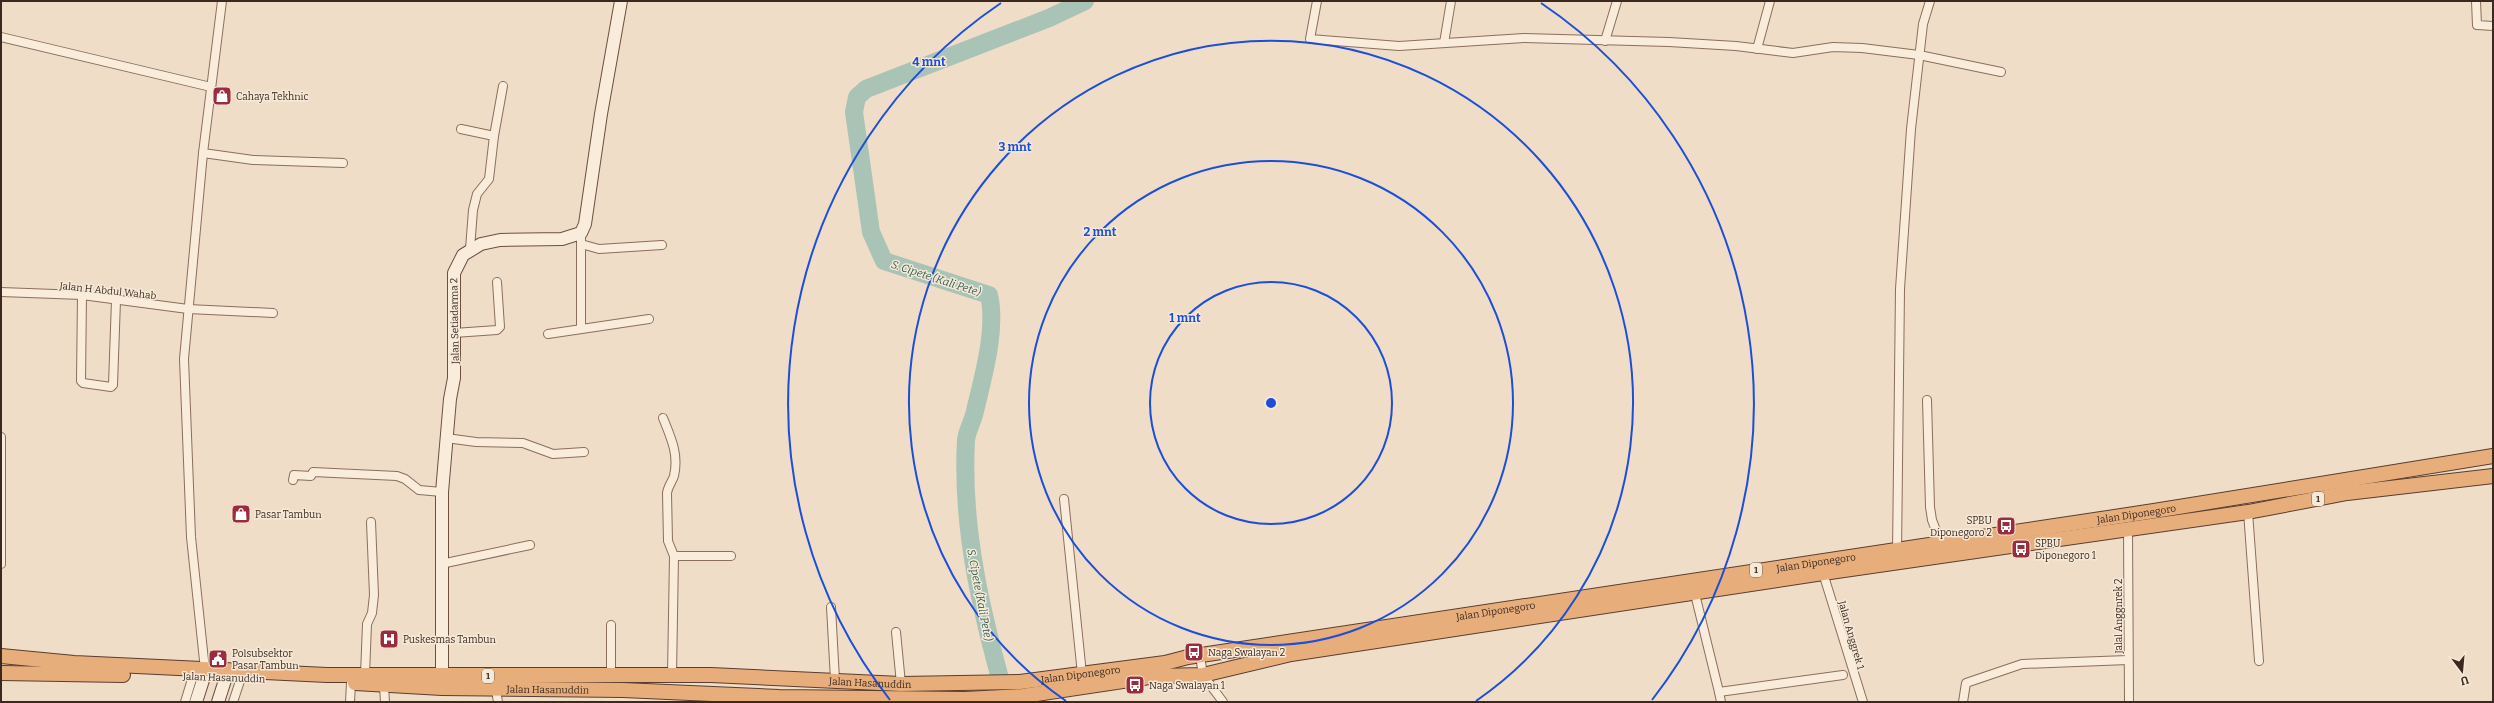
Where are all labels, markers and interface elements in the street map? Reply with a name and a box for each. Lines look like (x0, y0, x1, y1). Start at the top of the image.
text: 4 mnt (912, 55, 946, 69)
shop icon: Cahaya Tekhnic (211, 85, 233, 107)
place label: Cahaya Tekhnic (236, 91, 309, 103)
text: 3 mnt (999, 140, 1032, 154)
text: 2 mnt (1084, 225, 1117, 239)
water label: S. Cipete (Kali Pete) (890, 258, 983, 299)
street label: Jalan Setiadarma 2 (448, 278, 462, 365)
street label: Jalan H Abdul Wahab (58, 280, 157, 302)
text: 1 mnt (1169, 311, 1201, 325)
centre of rings (1264, 396, 1278, 410)
road number: 1 (2312, 492, 2324, 506)
street label: Jalan Diponegoro (2095, 502, 2177, 527)
shop icon: Pasar Tambun (230, 503, 252, 525)
place label: Pasar Tambun (255, 509, 322, 521)
place label: SPBU Diponegoro 2 (1930, 515, 1992, 539)
bus stop icon: SPBU Diponegoro 2 (1995, 515, 2017, 537)
bus stop icon: SPBU Diponegoro 1 (2010, 538, 2032, 560)
place label: SPBU Diponegoro 1 (2035, 538, 2096, 562)
water label: S. Cipete (Kali Pete) (964, 548, 995, 643)
street label: Jalan Diponegoro (1775, 551, 1857, 575)
road number: 1 (1750, 563, 1762, 577)
street label: Jalal Anggnrek 2 (2113, 578, 2125, 655)
street label: Jalan Anggrek 1 (1835, 599, 1867, 671)
street label: Jalan Diponegoro (1454, 600, 1536, 624)
hospital icon: Puskesmas Tambun (378, 628, 400, 650)
place label: Puskesmas Tambun (403, 634, 496, 646)
bus stop icon: Naga Swalayan 2 (1183, 641, 1205, 663)
place label: Naga Swalayan 2 (1208, 647, 1285, 659)
public building icon: Polsubsektor Pasar Tambun (207, 648, 229, 670)
place label: Polsubsektor Pasar Tambun (232, 648, 299, 672)
north arrow (2442, 651, 2482, 691)
street label: Jalan Diponegoro (1039, 664, 1121, 686)
road number: 1 (482, 669, 494, 683)
street label: Jalan Hasanuddin (182, 671, 266, 685)
text: U (2459, 673, 2470, 688)
bus stop icon: Naga Swalayan 1 (1124, 674, 1146, 696)
street label: Jalan Hasanuddin (828, 676, 912, 691)
place label: Naga Swalayan 1 (1149, 680, 1225, 692)
street label: Jalan Hasanuddin (506, 684, 590, 697)

